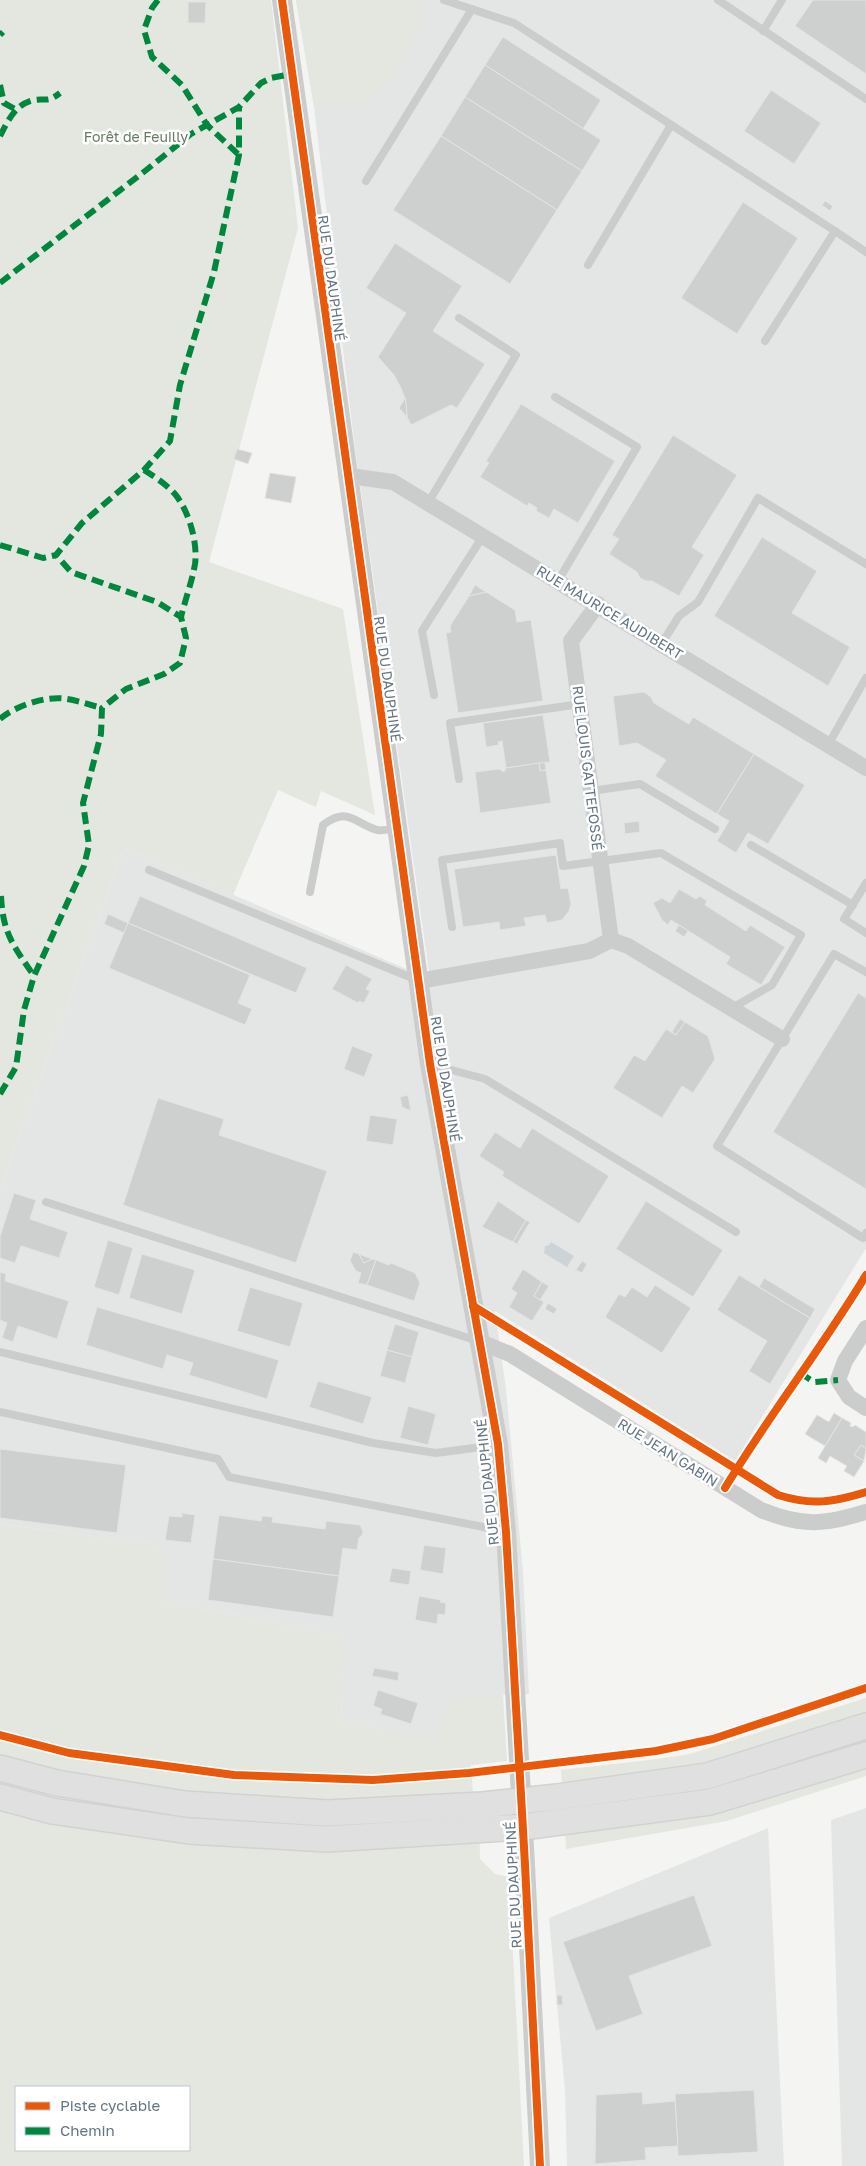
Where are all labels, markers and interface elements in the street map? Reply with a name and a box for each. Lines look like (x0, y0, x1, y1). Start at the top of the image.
park label: Forêt de Feuilly (84, 128, 188, 145)
street label: RUE DU DAUPHINÉ (315, 214, 349, 342)
street label: RUE MAURICE AUDIBERT (534, 562, 687, 663)
street label: RUE DU DAUPHINÉ (371, 615, 405, 743)
street label: RUE LOUIS GATTEFOSSÉ (569, 685, 607, 851)
street label: RUE DU DAUPHINÉ (428, 1015, 464, 1143)
street label: RUE JEAN GABIN (615, 1414, 721, 1490)
street label: RUE DU DAUPHINÉ (472, 1418, 502, 1546)
street label: RUE DU DAUPHINÉ (501, 1821, 525, 1949)
legend (15, 2086, 190, 2151)
text: Piste cyclable (60, 2096, 161, 2114)
text: Chemin (60, 2121, 115, 2139)

